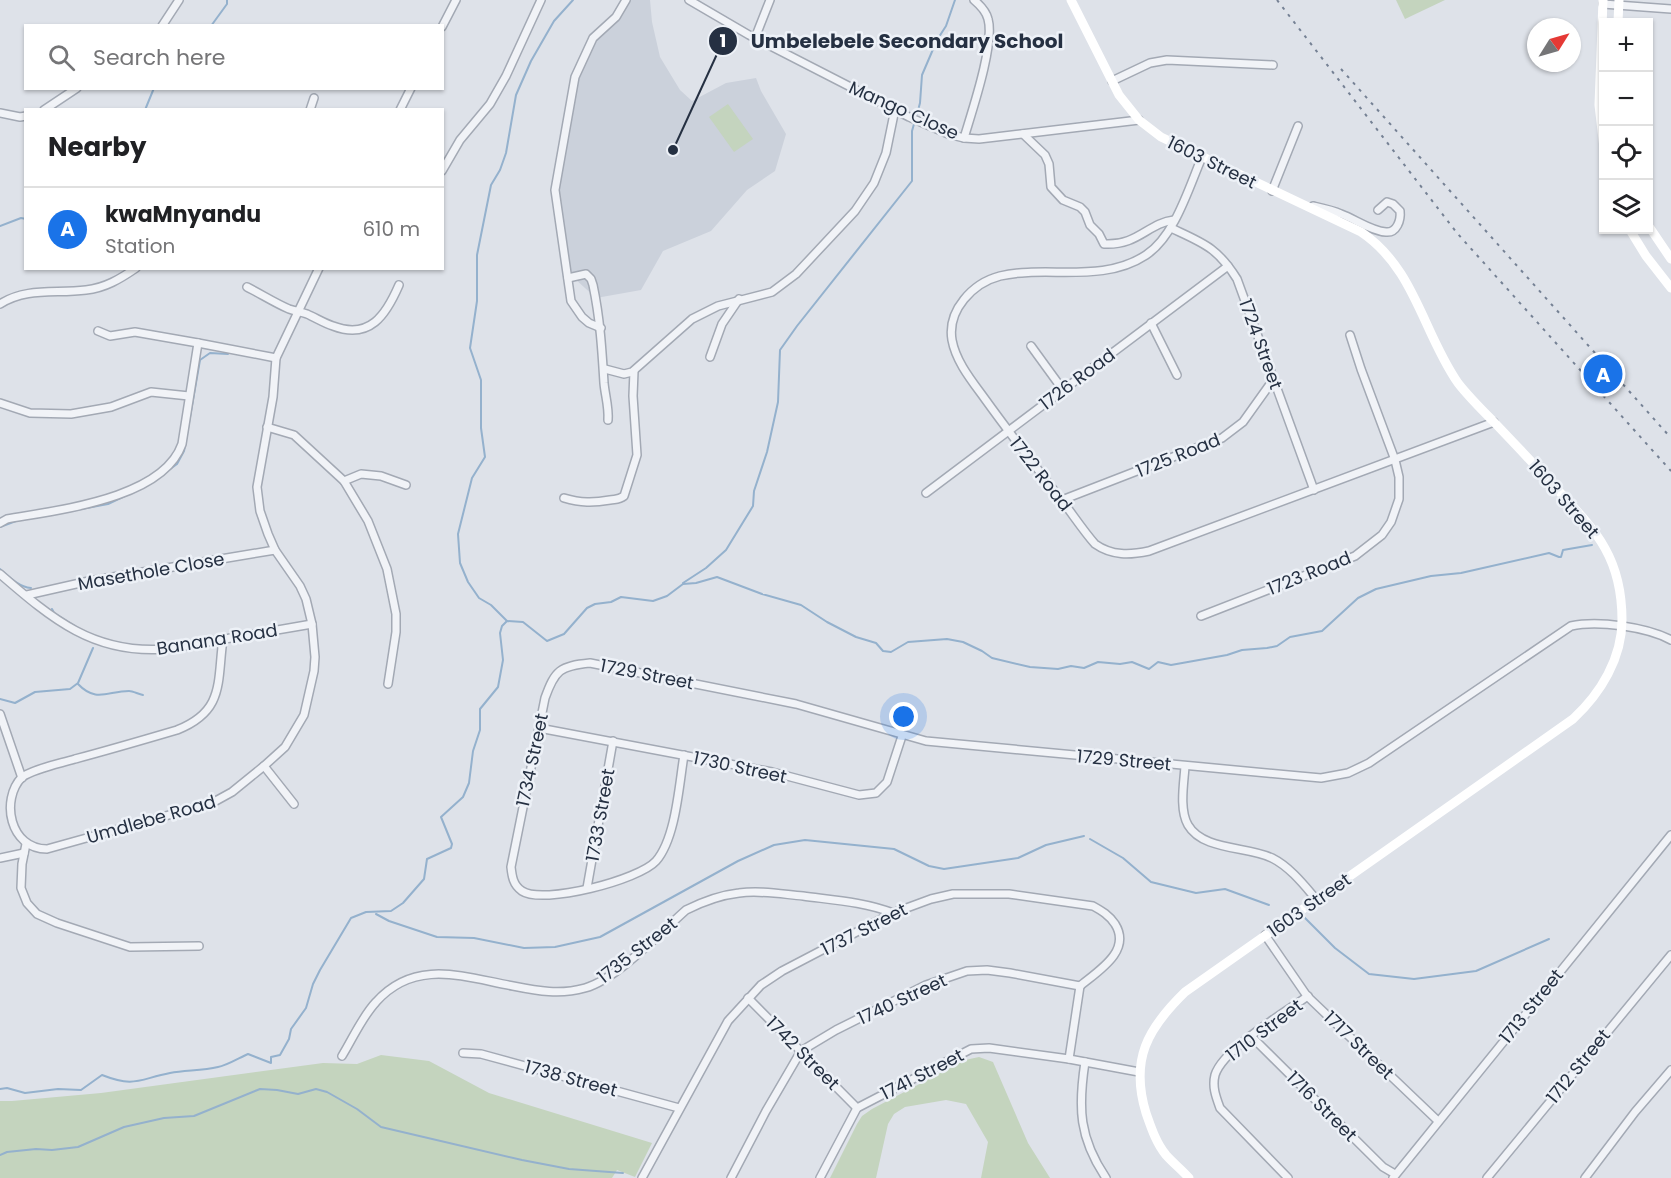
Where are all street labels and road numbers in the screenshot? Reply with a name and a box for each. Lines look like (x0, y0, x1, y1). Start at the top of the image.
street label: Mango Close (845, 75, 963, 145)
street label: 1603 Street (1163, 130, 1261, 194)
street label: 1724 Street (1233, 295, 1289, 393)
street label: 1726 Road (1034, 342, 1120, 416)
street label: 1725 Road (1132, 427, 1224, 483)
street label: 1722 Road (1004, 432, 1078, 516)
street label: 1603 Street (1523, 454, 1605, 544)
street label: 1723 Road (1263, 545, 1355, 601)
street label: Masethole Close (76, 546, 226, 596)
street label: Banana Road (155, 617, 279, 661)
street label: 1729 Street (598, 653, 696, 695)
street label: 1734 Street (510, 711, 554, 809)
street label: 1729 Street (1076, 743, 1172, 777)
street label: 1730 Street (691, 745, 789, 789)
street label: 1733 Street (580, 766, 620, 864)
street label: Umdlebe Road (83, 789, 219, 849)
street label: 1603 Street (1262, 867, 1356, 943)
street label: 1737 Street (817, 897, 911, 961)
street label: 1735 Street (592, 911, 682, 989)
street label: 1713 Street (1493, 963, 1569, 1049)
street label: 1740 Street (853, 967, 951, 1031)
street label: 1710 Street (1220, 993, 1308, 1067)
street label: 1717 Street (1318, 1005, 1400, 1085)
street label: 1742 Street (761, 1011, 845, 1095)
street label: 1712 Street (1540, 1023, 1616, 1109)
street label: 1741 Street (876, 1042, 968, 1106)
street label: 1738 Street (522, 1054, 620, 1102)
street label: 1716 Street (1281, 1065, 1363, 1147)

